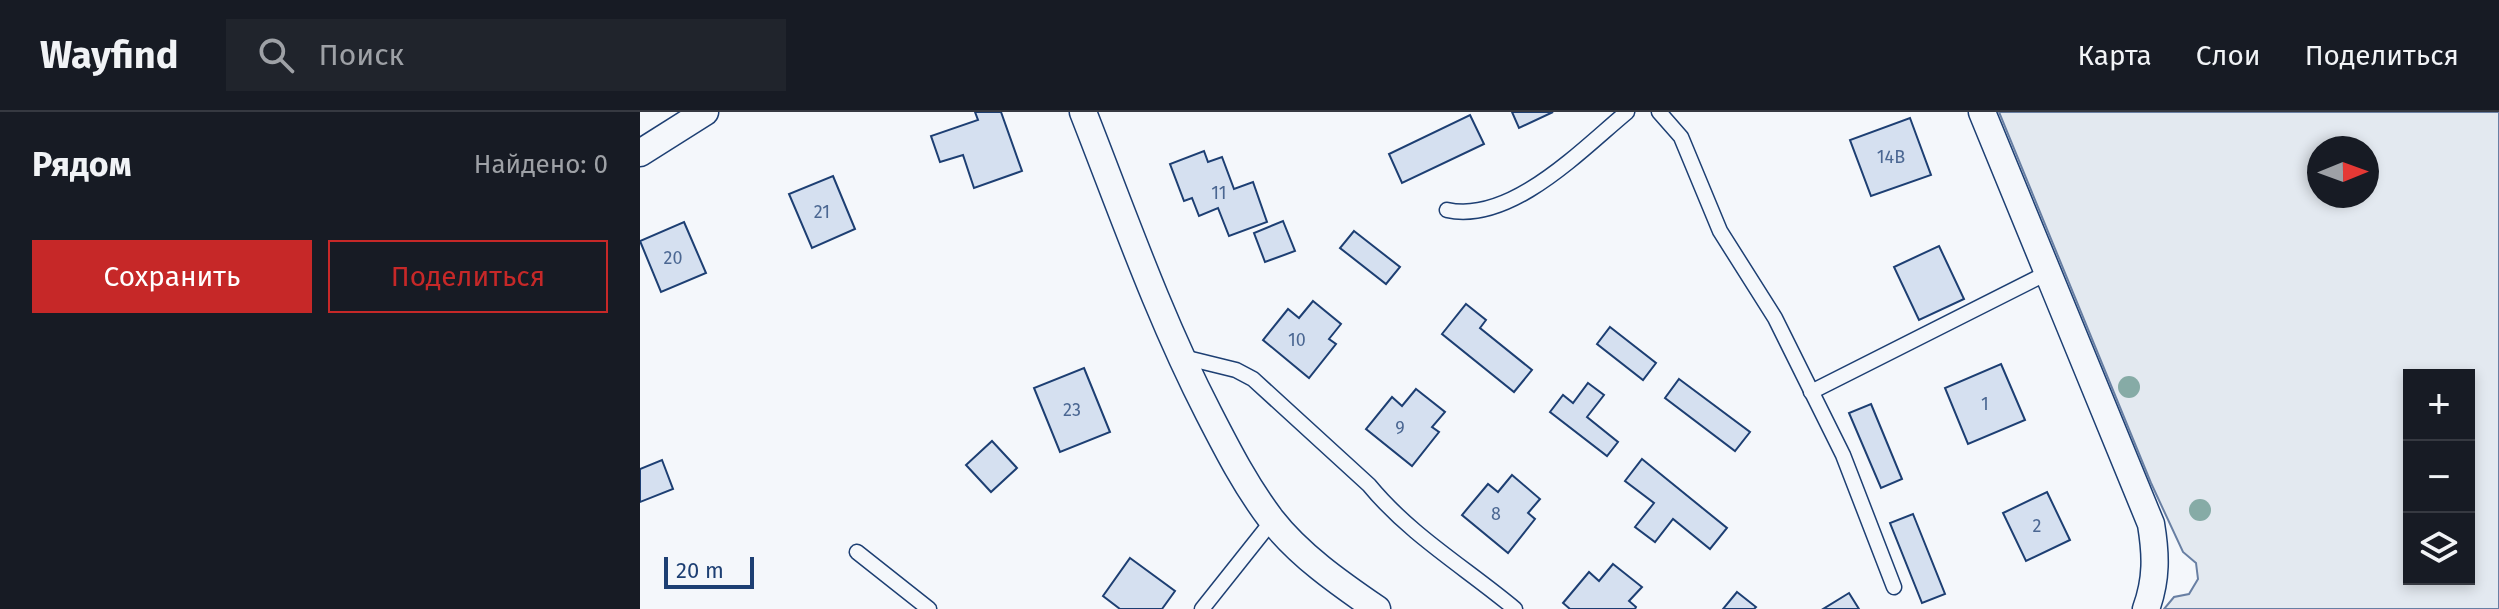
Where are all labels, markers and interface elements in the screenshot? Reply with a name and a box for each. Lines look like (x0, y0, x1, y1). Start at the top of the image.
search box (226, 19, 786, 91)
text: Wayfind (40, 32, 178, 78)
icon: search (254, 33, 298, 77)
text: Поиск (318, 37, 404, 73)
text: Карта (2077, 39, 2152, 72)
text: Слои (2196, 39, 2261, 72)
text: Поделиться (2305, 39, 2459, 72)
north arrow (2307, 136, 2379, 208)
text: Рядом (32, 144, 131, 185)
house number: 14В (1877, 146, 1905, 168)
text: Найдено: 0 (474, 149, 608, 180)
house number: 11 (1211, 182, 1227, 204)
house number: 21 (814, 201, 830, 223)
button: Сохранить (32, 240, 312, 313)
button: Поделиться (328, 240, 608, 313)
house number: 20 (664, 247, 682, 269)
house number: 10 (1288, 329, 1306, 351)
map controls (2403, 369, 2475, 585)
button: + (2403, 369, 2475, 441)
house number: 1 (1981, 393, 1989, 415)
house number: 23 (1063, 399, 1081, 421)
house number: 9 (1395, 417, 1405, 439)
button: − (2403, 441, 2475, 513)
house number: 8 (1491, 503, 1501, 525)
button: layers (2403, 513, 2475, 585)
house number: 2 (2033, 515, 2042, 537)
scale bar (664, 553, 754, 589)
text: 20 m (676, 557, 724, 584)

